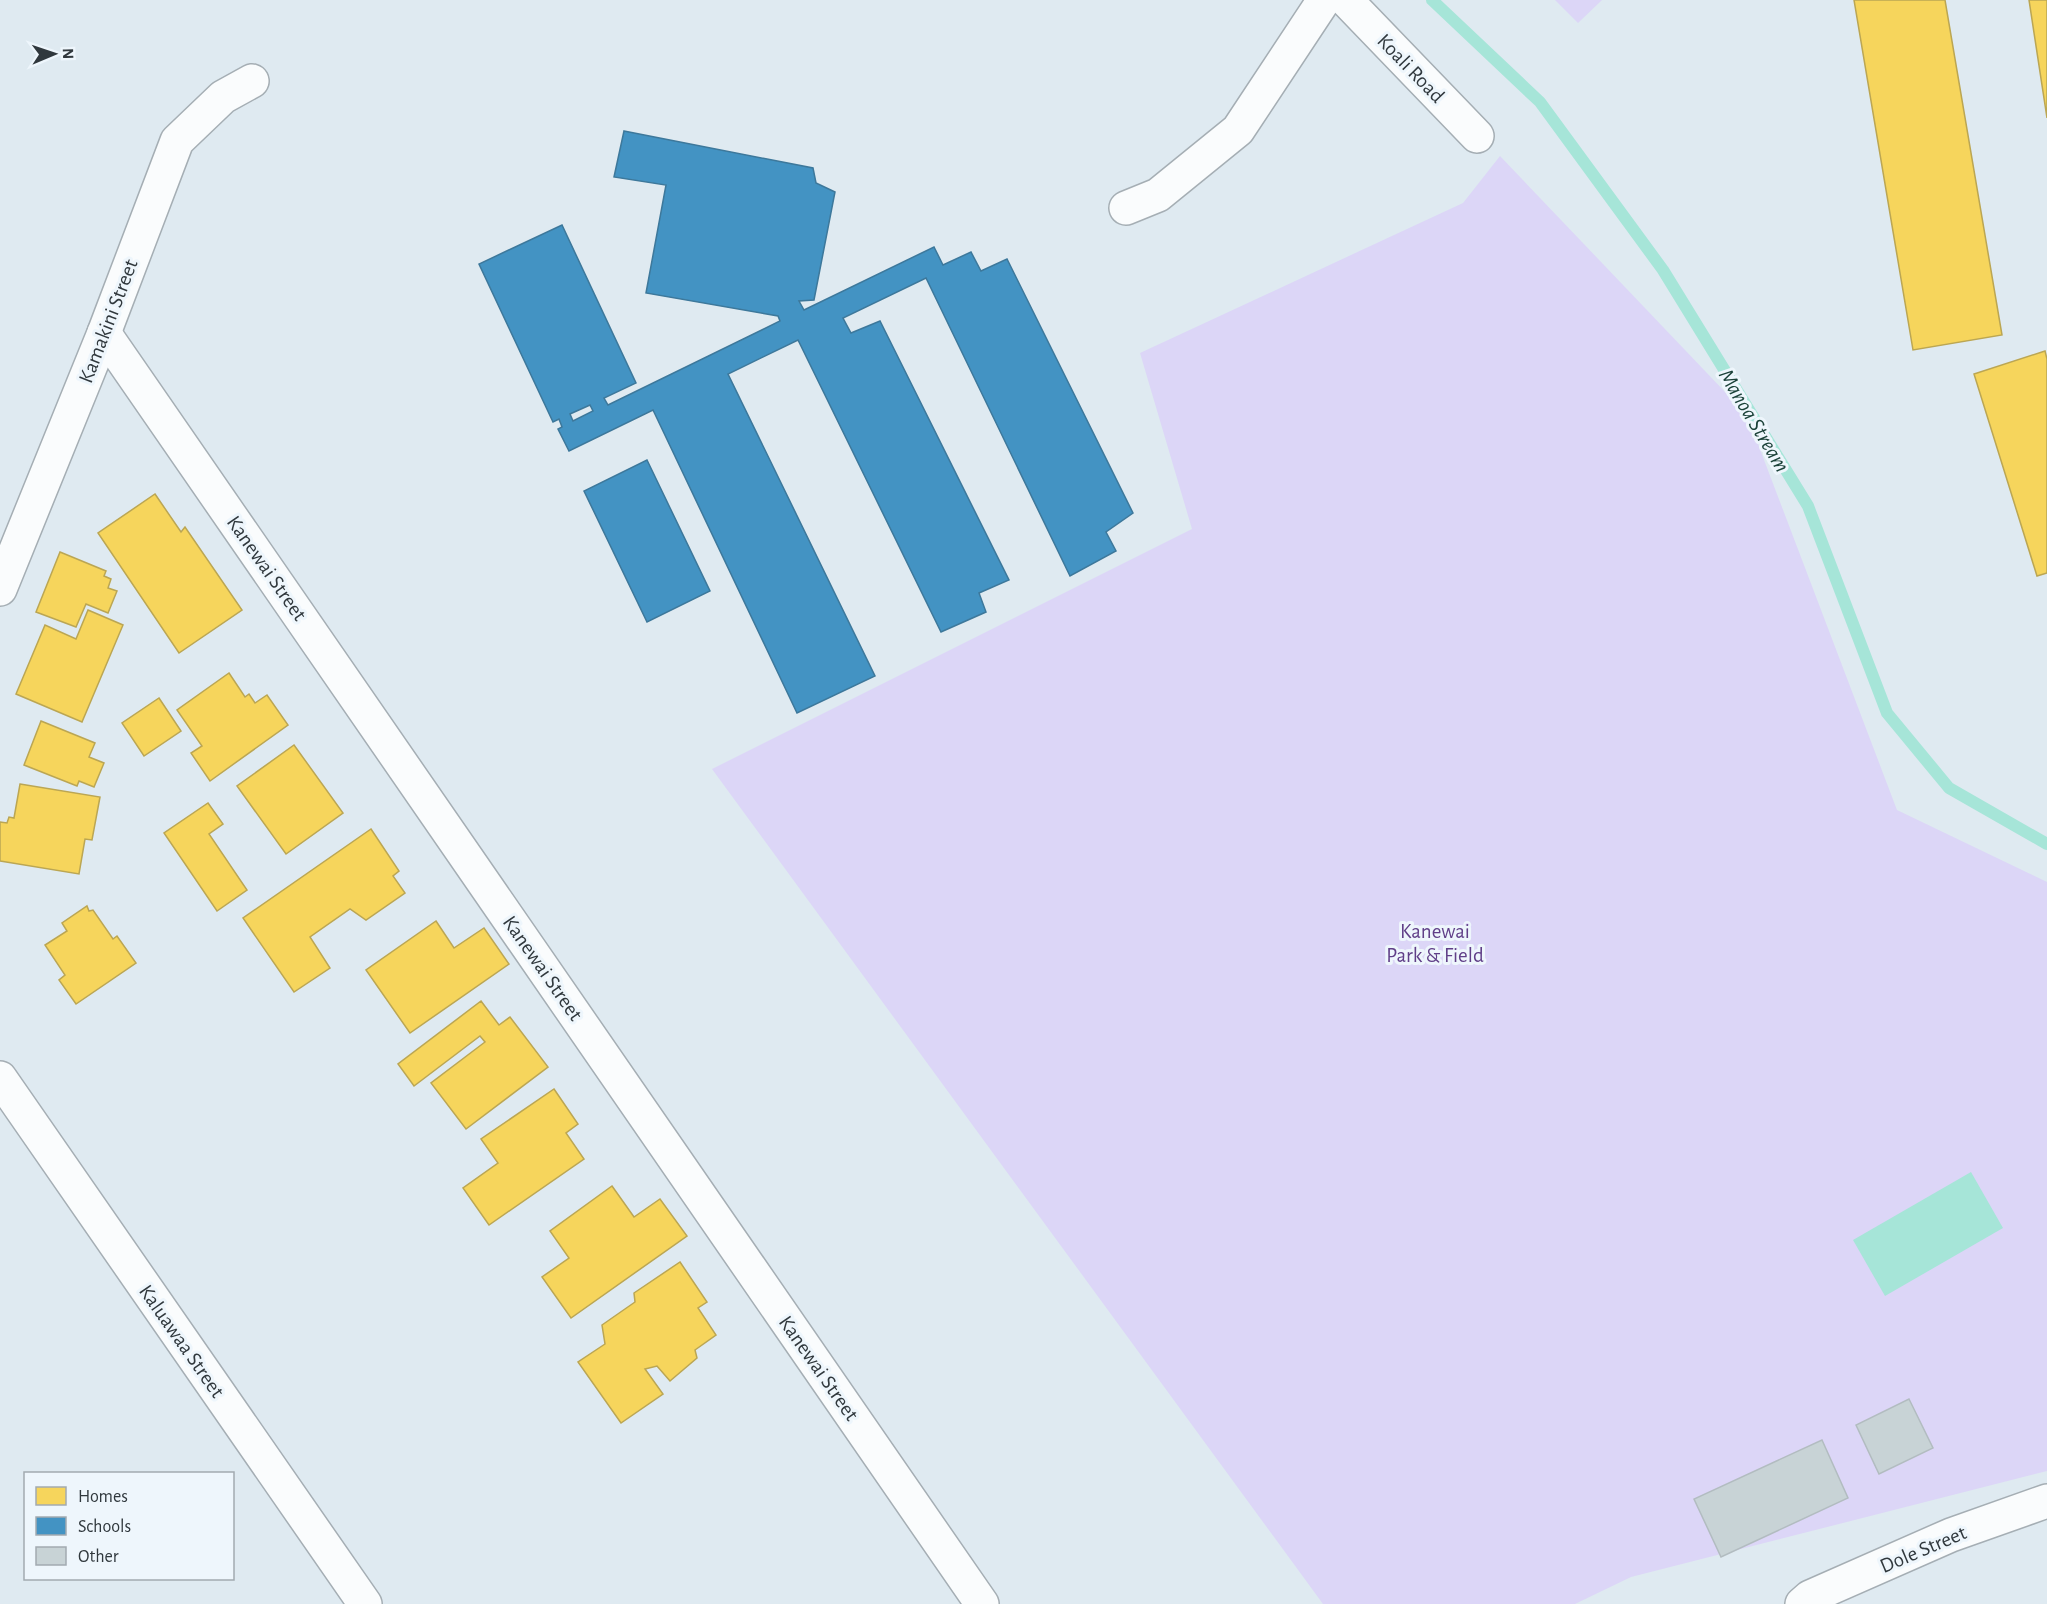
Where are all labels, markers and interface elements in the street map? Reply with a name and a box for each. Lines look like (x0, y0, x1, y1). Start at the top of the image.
north arrow (24, 24, 84, 84)
street label: Koali Road (1373, 30, 1448, 107)
text: N (60, 48, 76, 59)
street label: Kamakini Street (75, 256, 142, 386)
water label: Manoa Stream (1715, 365, 1793, 476)
street label: Kanewai Street (223, 512, 311, 625)
street label: Kanewai Street (499, 912, 587, 1025)
park label: Kanewai Park & Field (1386, 921, 1484, 966)
street label: Kaluawaa Street (135, 1281, 228, 1402)
street label: Kanewai Street (775, 1312, 863, 1425)
legend (24, 1472, 234, 1580)
text: Homes (78, 1488, 128, 1506)
text: Schools (78, 1518, 131, 1536)
street label: Dole Street (1877, 1522, 1970, 1577)
text: Other (78, 1548, 119, 1566)

